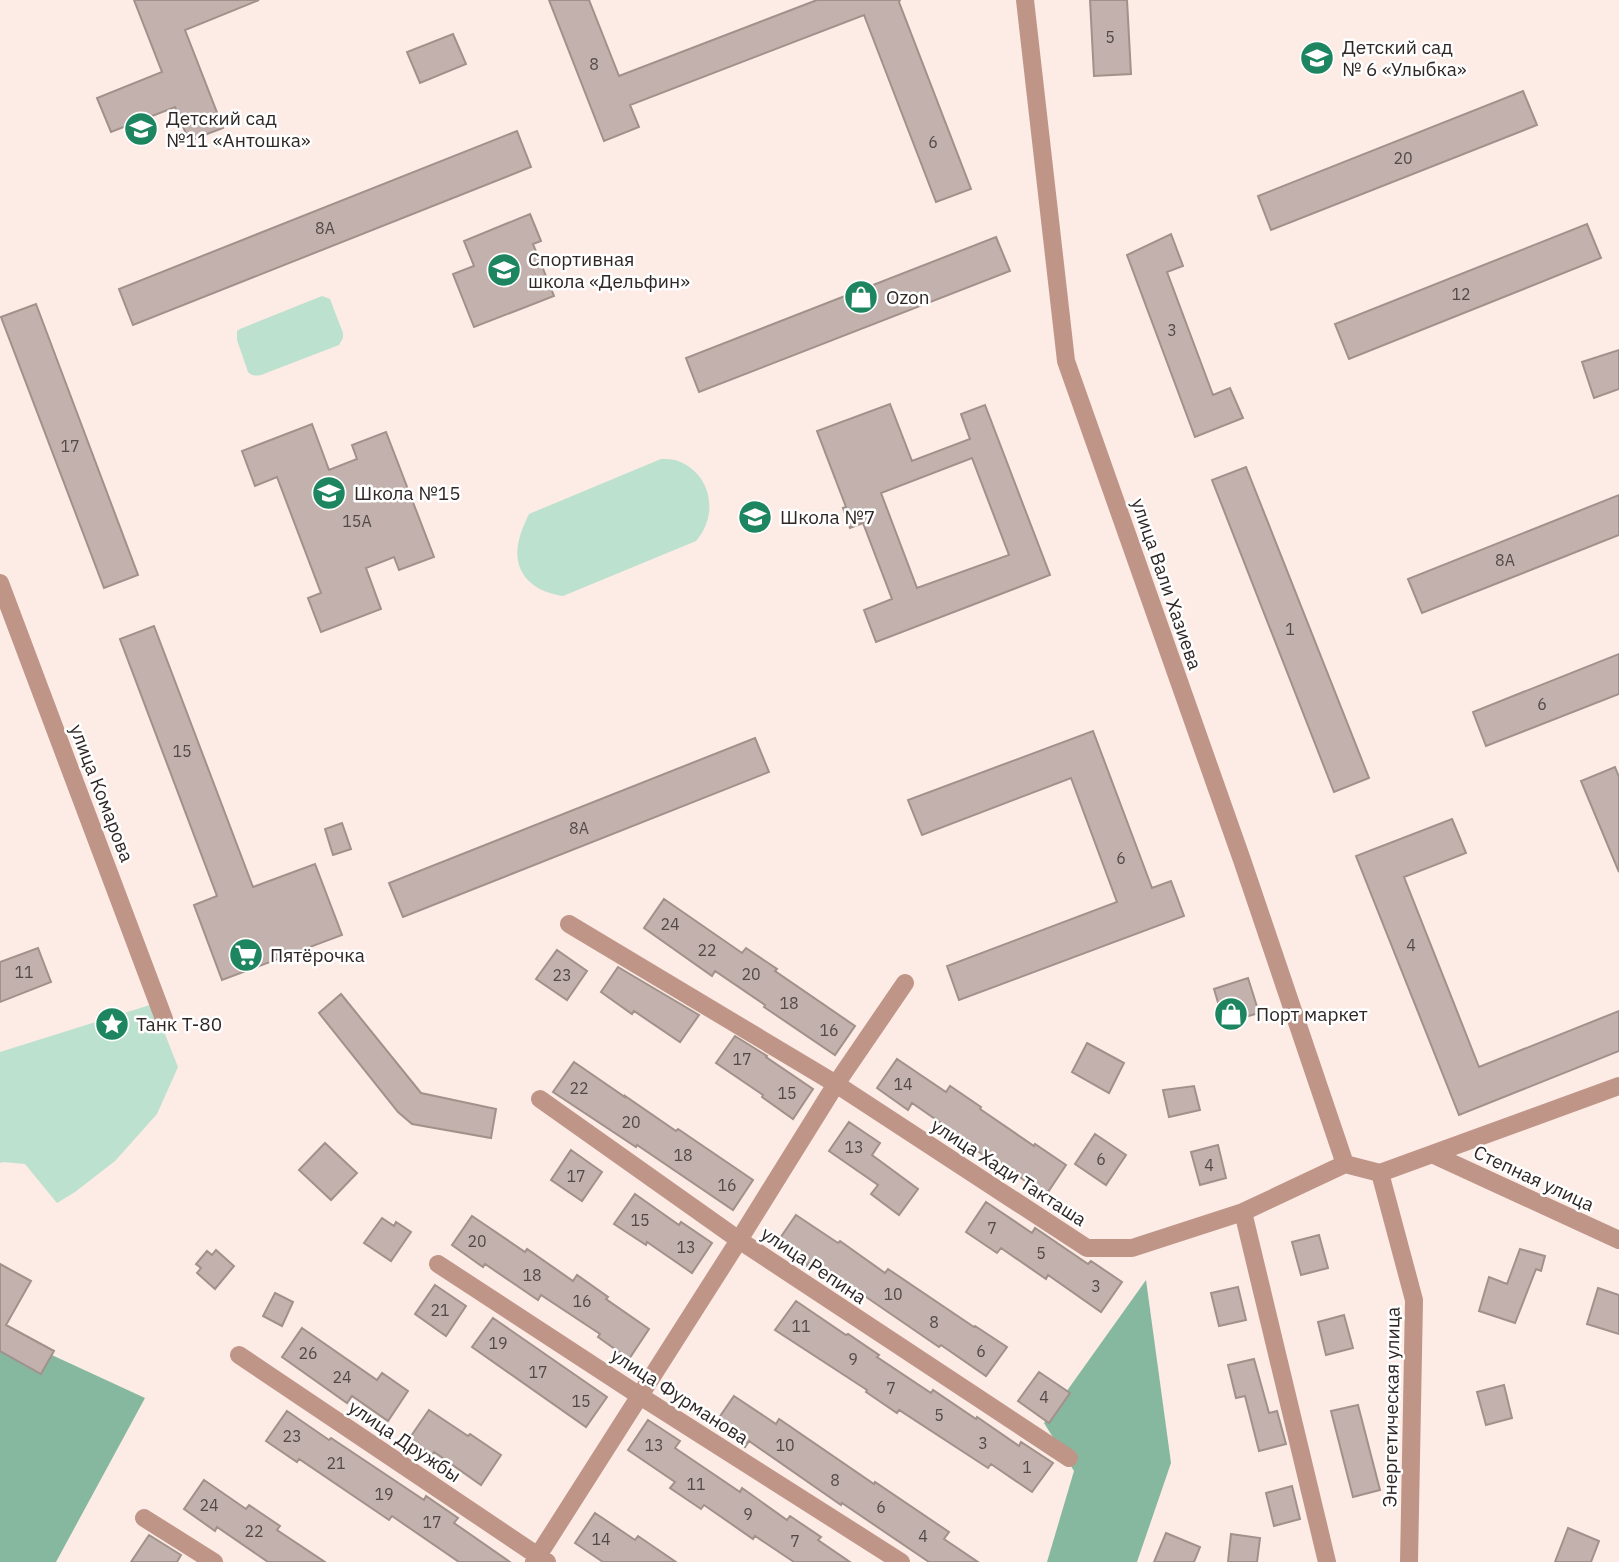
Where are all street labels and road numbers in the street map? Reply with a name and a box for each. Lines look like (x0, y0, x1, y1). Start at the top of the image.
street label: улица Вали Хазиева (1126, 495, 1208, 673)
street label: улица Комарова (65, 721, 139, 865)
street label: улица Хади Такташа (927, 1113, 1091, 1231)
street label: Степная улица (1470, 1140, 1598, 1216)
street label: улица Репина (757, 1221, 871, 1309)
street label: Энергетическая улица (1377, 1306, 1405, 1508)
street label: улица Фурманова (607, 1343, 753, 1449)
street label: улица Дружбы (344, 1395, 466, 1487)

